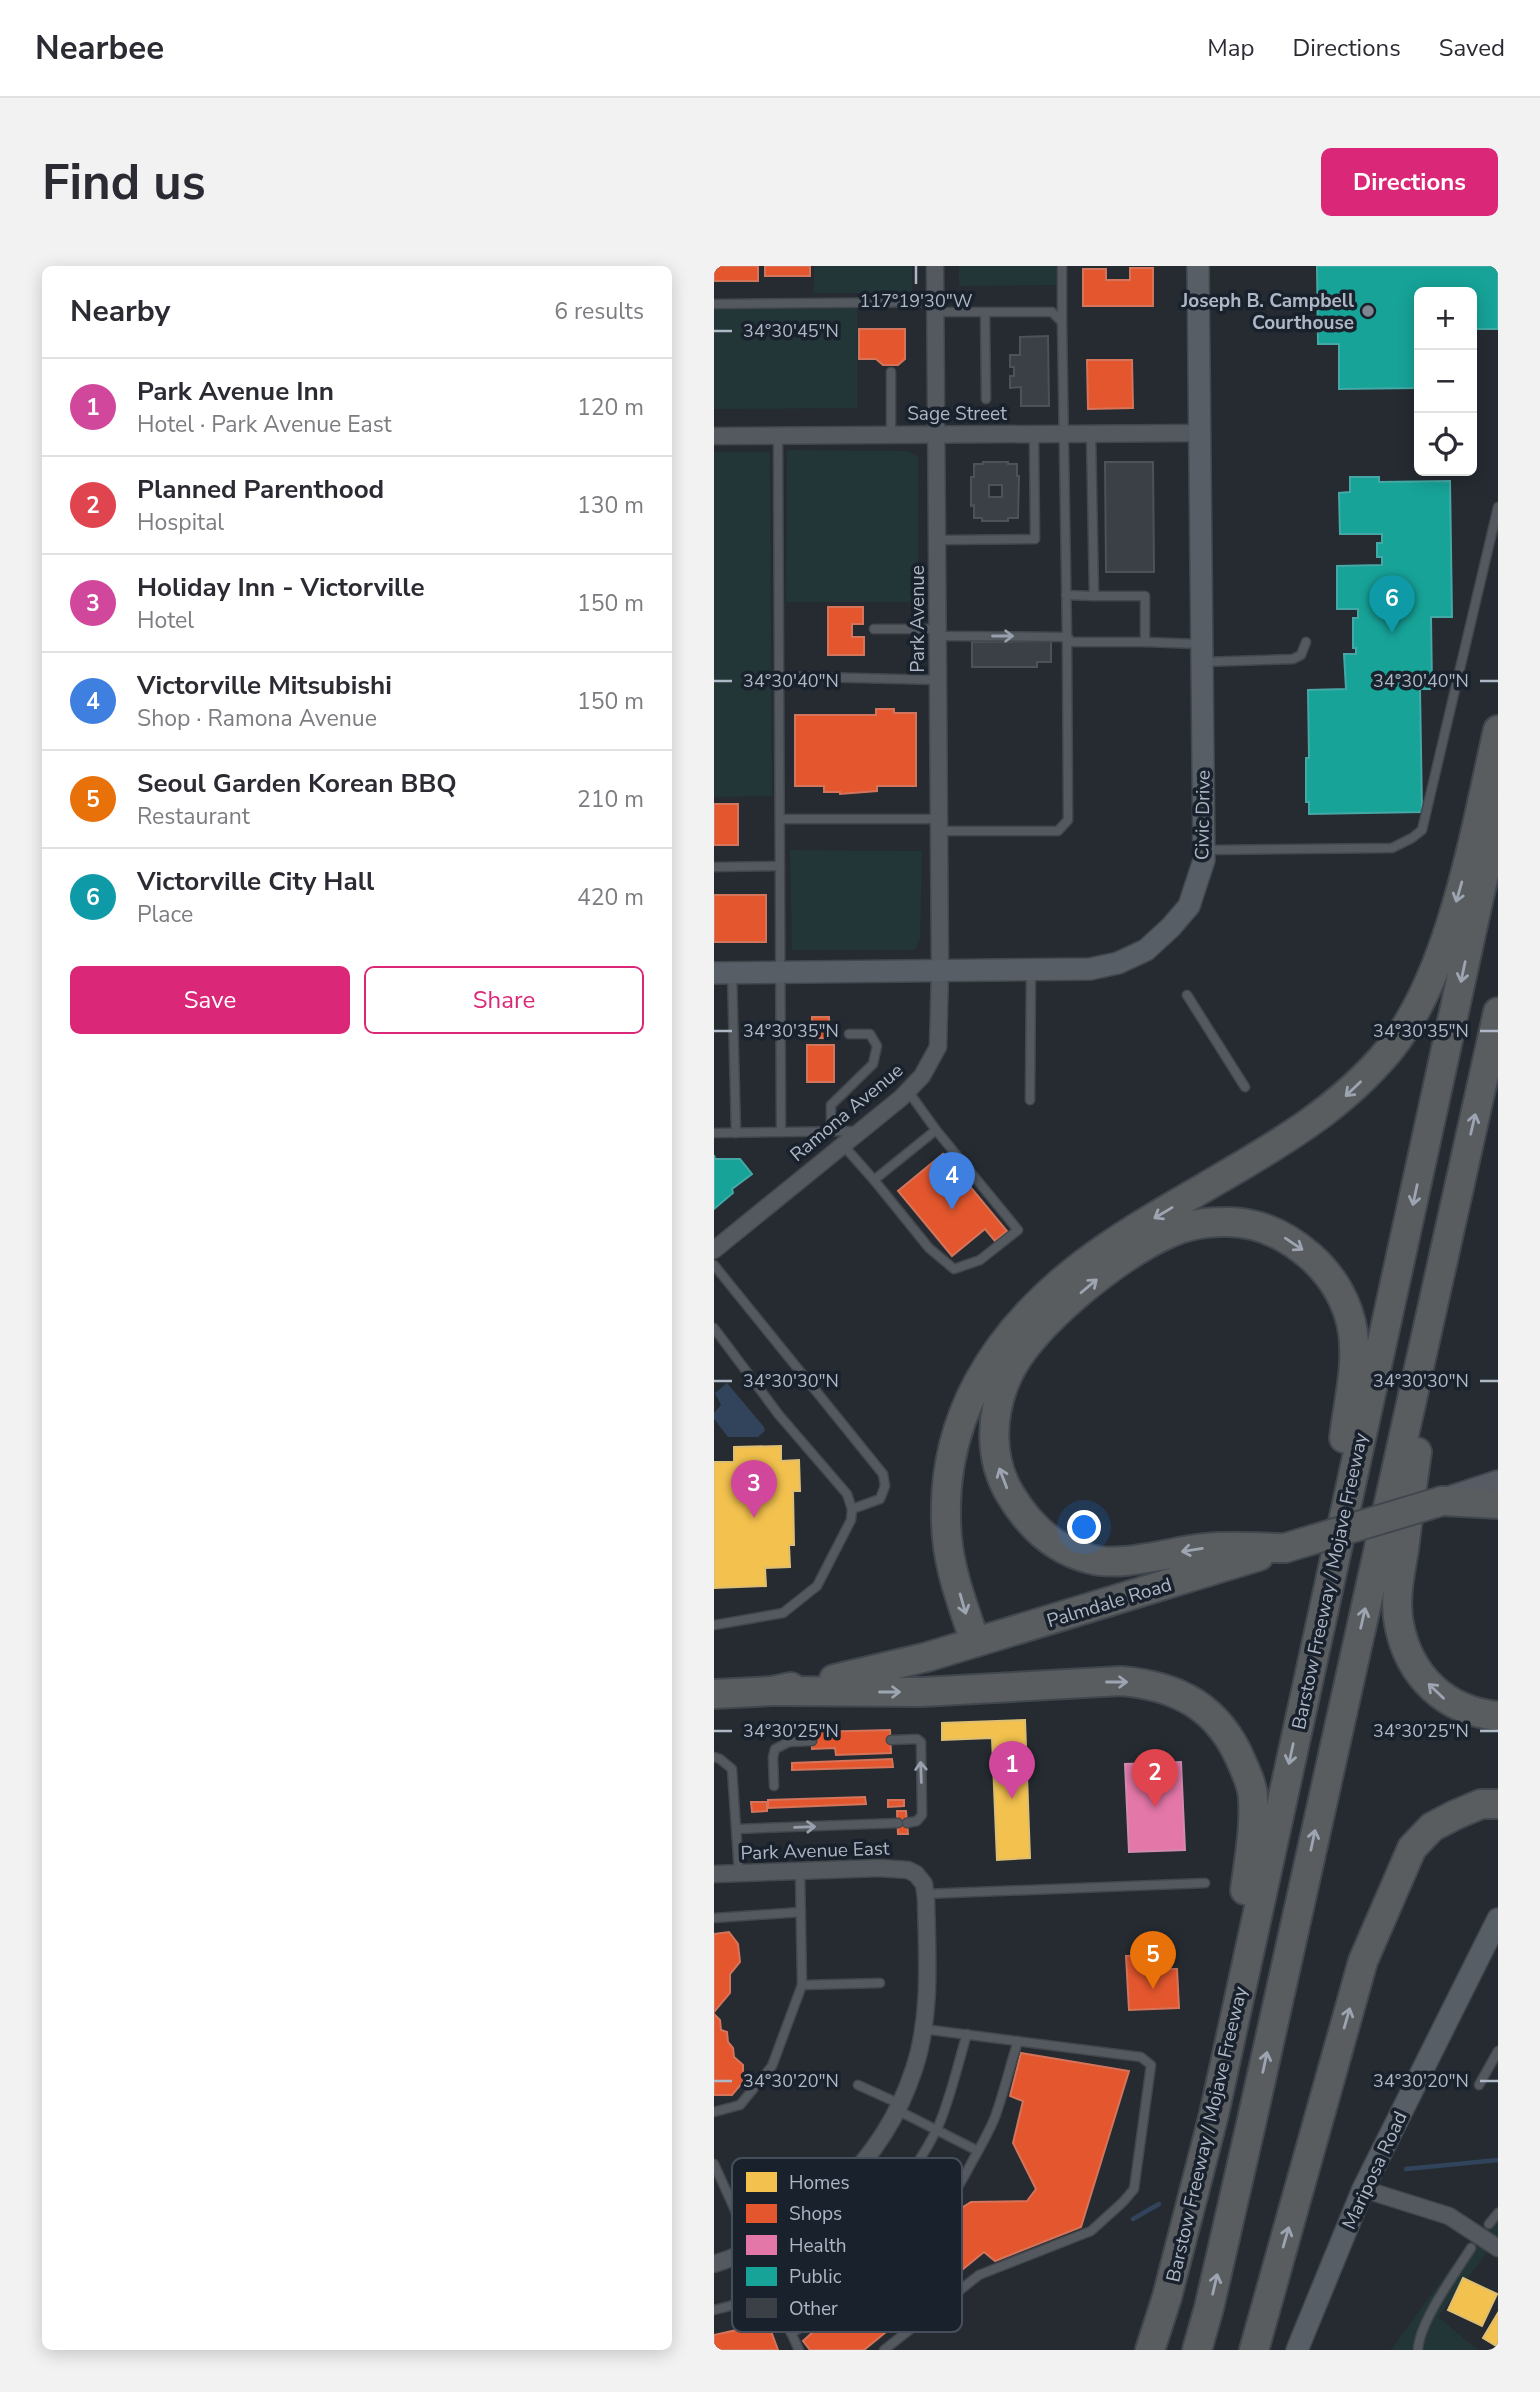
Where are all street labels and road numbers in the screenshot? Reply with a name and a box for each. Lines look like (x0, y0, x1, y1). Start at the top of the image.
street label: Sage Street (907, 401, 1007, 427)
street label: Park Avenue (905, 565, 931, 673)
street label: Civic Drive (1189, 770, 1217, 860)
street label: Ramona Avenue (785, 1058, 909, 1168)
street label: Barstow Freeway / Mojave Freeway (1286, 1430, 1374, 1732)
street label: Palmdale Road (1044, 1572, 1175, 1634)
street label: Park Avenue East (740, 1835, 890, 1867)
street label: Barstow Freeway / Mojave Freeway (1160, 1984, 1254, 2285)
street label: Mariposa Road (1336, 2107, 1414, 2234)

